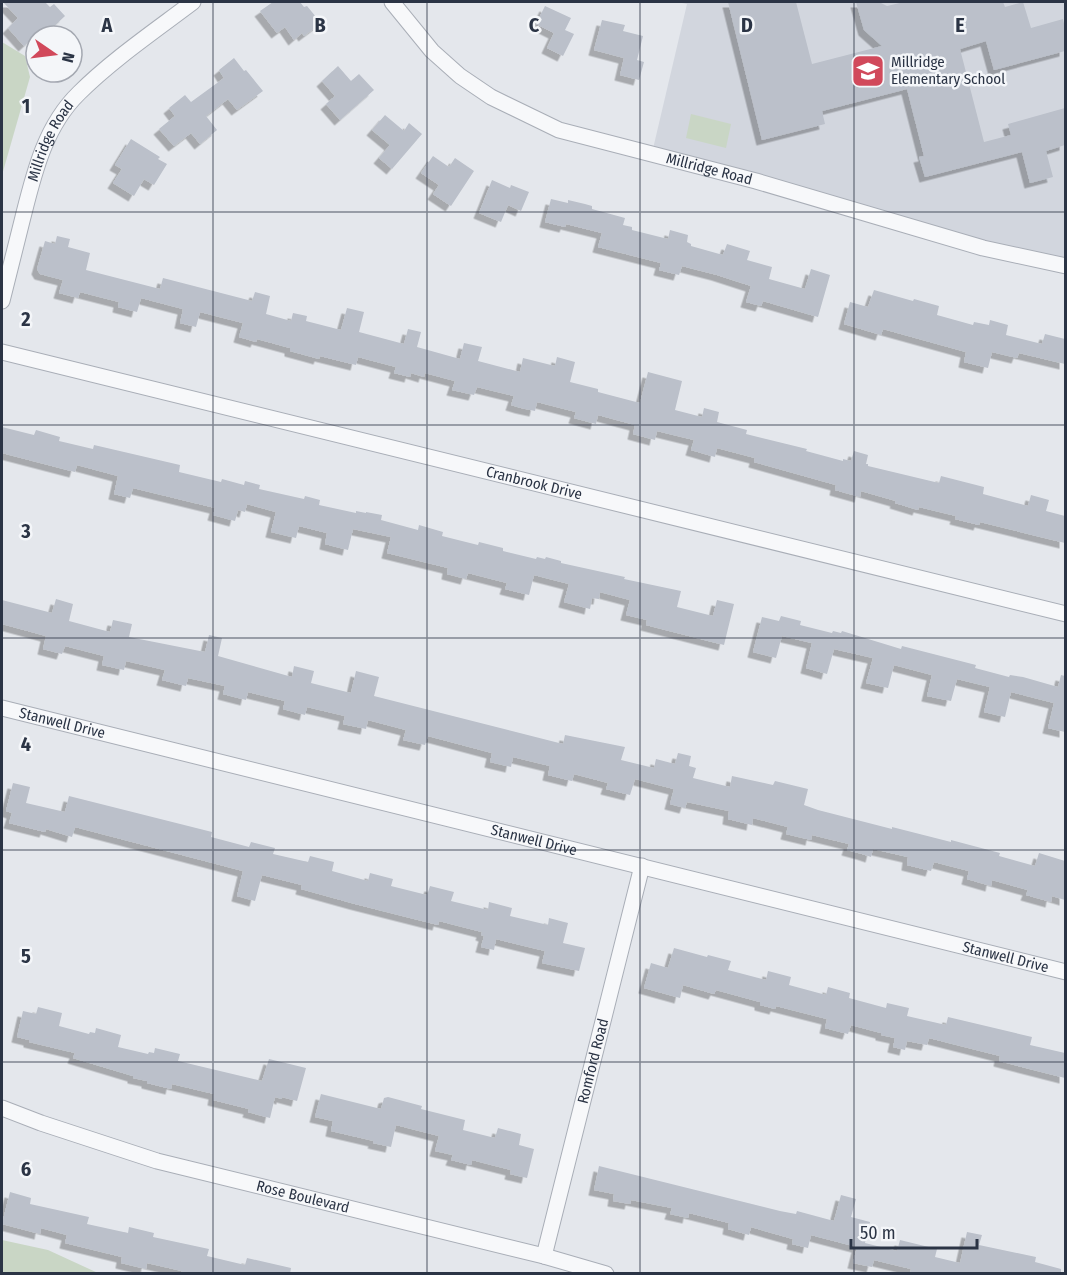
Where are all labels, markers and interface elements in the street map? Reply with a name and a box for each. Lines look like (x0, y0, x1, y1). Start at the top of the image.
text: A (101, 13, 114, 37)
text: B (314, 13, 326, 37)
text: C (529, 13, 540, 37)
text: D (741, 13, 753, 37)
text: E (955, 13, 965, 37)
north arrow (24, 24, 84, 84)
text: N (58, 51, 78, 64)
school or university icon: Millridge Elementary School (850, 53, 886, 89)
place label: Millridge Elementary School (891, 53, 1005, 88)
text: 1 (22, 94, 30, 118)
street label: Millridge Road (24, 96, 78, 184)
street label: Millridge Road (664, 149, 754, 189)
text: 2 (20, 307, 31, 331)
street label: Cranbrook Drive (484, 463, 584, 504)
text: 3 (20, 519, 31, 543)
street label: Stanwell Drive (17, 704, 107, 742)
text: 4 (21, 732, 31, 756)
street label: Stanwell Drive (489, 821, 579, 859)
street label: Stanwell Drive (961, 938, 1050, 976)
text: 5 (21, 944, 31, 968)
street label: Romford Road (574, 1017, 612, 1106)
text: 6 (21, 1157, 31, 1181)
street label: Rose Boulevard (254, 1177, 351, 1217)
scale bar (851, 1212, 977, 1250)
text: 50 m (860, 1222, 896, 1244)

